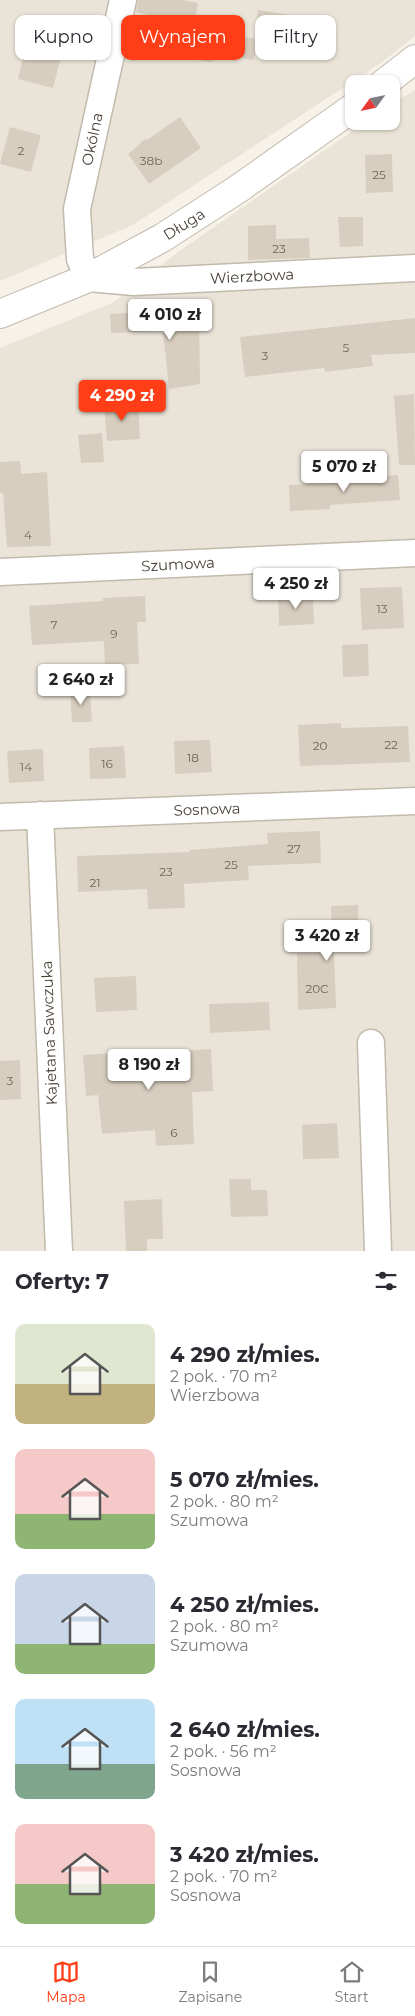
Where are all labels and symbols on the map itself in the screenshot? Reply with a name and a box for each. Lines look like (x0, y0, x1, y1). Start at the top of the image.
north arrow (345, 75, 400, 130)
street label: Okólna (77, 111, 107, 167)
house number: 2 (18, 143, 25, 158)
house number: 38b (140, 153, 162, 168)
house number: 25 (372, 167, 386, 182)
street label: Długa (160, 204, 208, 244)
house number: 23 (272, 241, 286, 256)
street label: Wierzbowa (209, 264, 295, 288)
pin: 4 010 zł (118, 298, 222, 341)
house number: 5 (343, 340, 350, 355)
house number: 3 (262, 348, 269, 363)
pin: 4 290 zł (70, 380, 174, 422)
pin: 5 070 zł (292, 450, 396, 493)
house number: 4 (24, 527, 32, 542)
street label: Szumowa (141, 553, 215, 575)
pin: 4 250 zł (244, 568, 348, 610)
house number: 13 (376, 601, 388, 616)
house number: 7 (50, 617, 58, 632)
house number: 9 (110, 626, 118, 641)
pin: 2 640 zł (29, 664, 133, 706)
house number: 22 (384, 737, 398, 752)
house number: 20 (313, 738, 327, 753)
house number: 18 (187, 750, 199, 765)
house number: 16 (101, 756, 113, 771)
house number: 14 (20, 759, 32, 774)
street label: Sosnowa (173, 798, 241, 820)
house number: 27 (287, 841, 301, 856)
house number: 25 (224, 857, 238, 872)
house number: 23 (159, 864, 173, 879)
house number: 21 (89, 875, 101, 890)
pin: 3 420 zł (275, 920, 379, 962)
street label: Kajetana Sawczuka (37, 960, 61, 1106)
house number: 20C (305, 981, 329, 996)
pin: 8 190 zł (97, 1048, 201, 1091)
house number: 3 (7, 1073, 14, 1088)
house number: 6 (170, 1125, 178, 1140)

